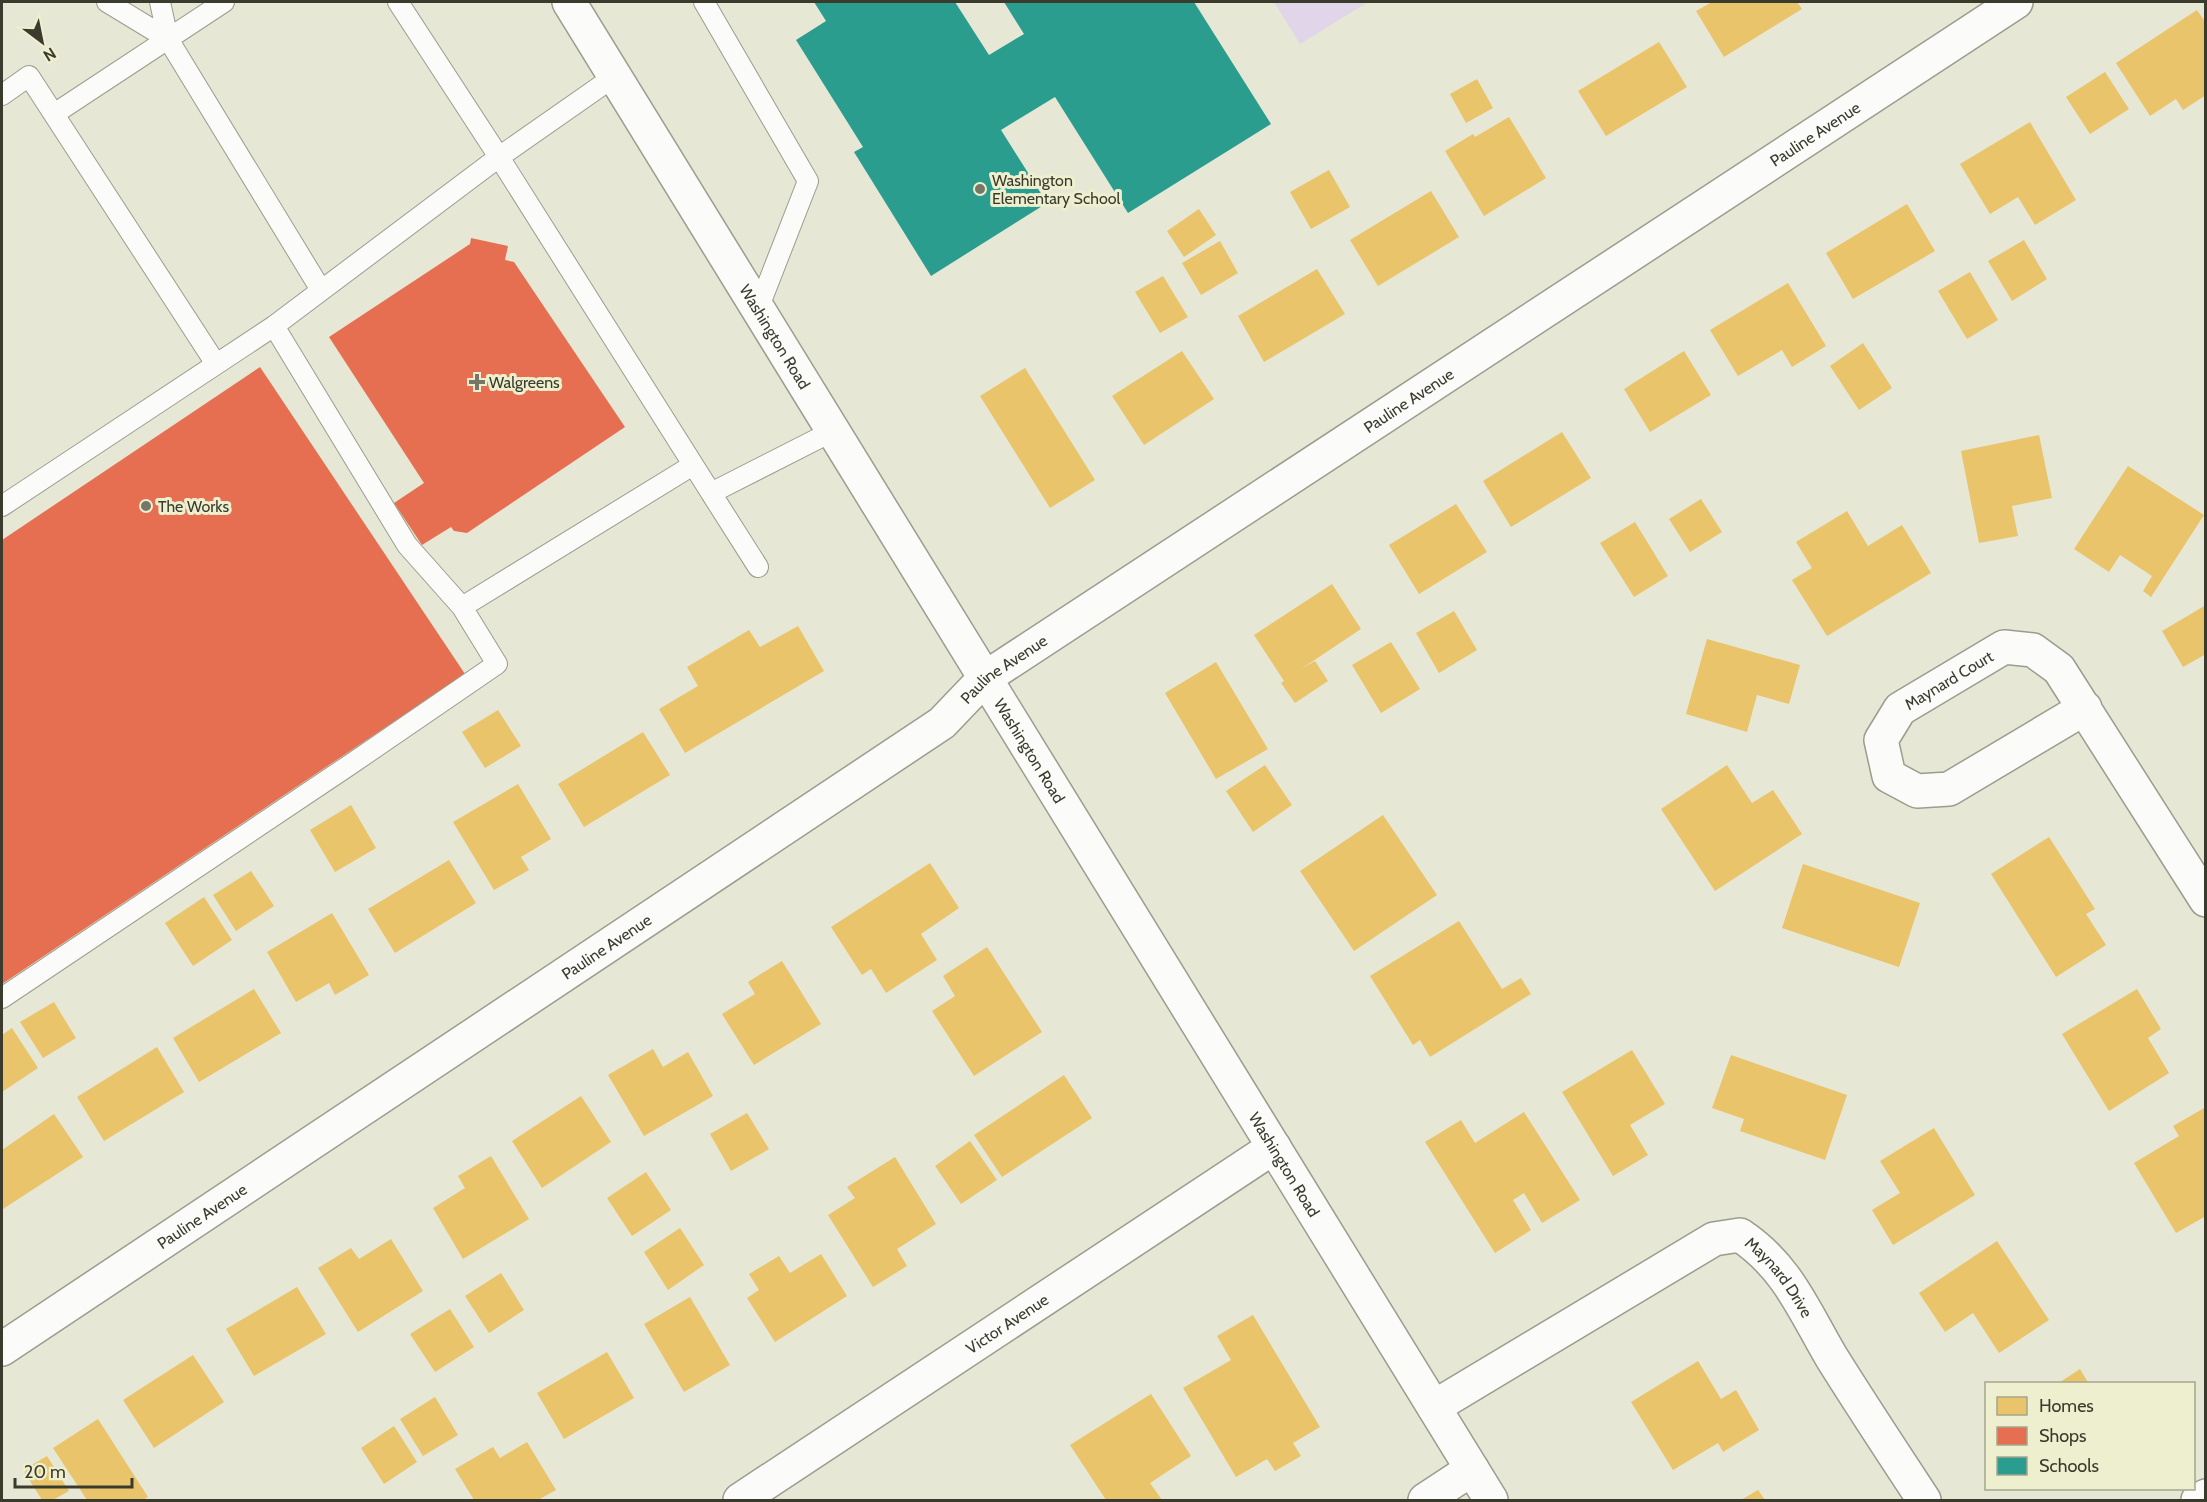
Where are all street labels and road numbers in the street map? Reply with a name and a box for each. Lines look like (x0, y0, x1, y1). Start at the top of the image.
street label: Pauline Avenue (1767, 98, 1864, 171)
street label: Washington Road (735, 281, 814, 393)
street label: Pauline Avenue (1360, 364, 1457, 437)
street label: Pauline Avenue (957, 631, 1051, 708)
street label: Maynard Court (1901, 646, 1997, 714)
street label: Washington Road (990, 695, 1069, 807)
street label: Pauline Avenue (558, 910, 655, 984)
street label: Washington Road (1245, 1109, 1323, 1220)
street label: Pauline Avenue (154, 1180, 250, 1253)
street label: Maynard Drive (1741, 1233, 1816, 1321)
street label: Victor Avenue (962, 1290, 1052, 1358)

